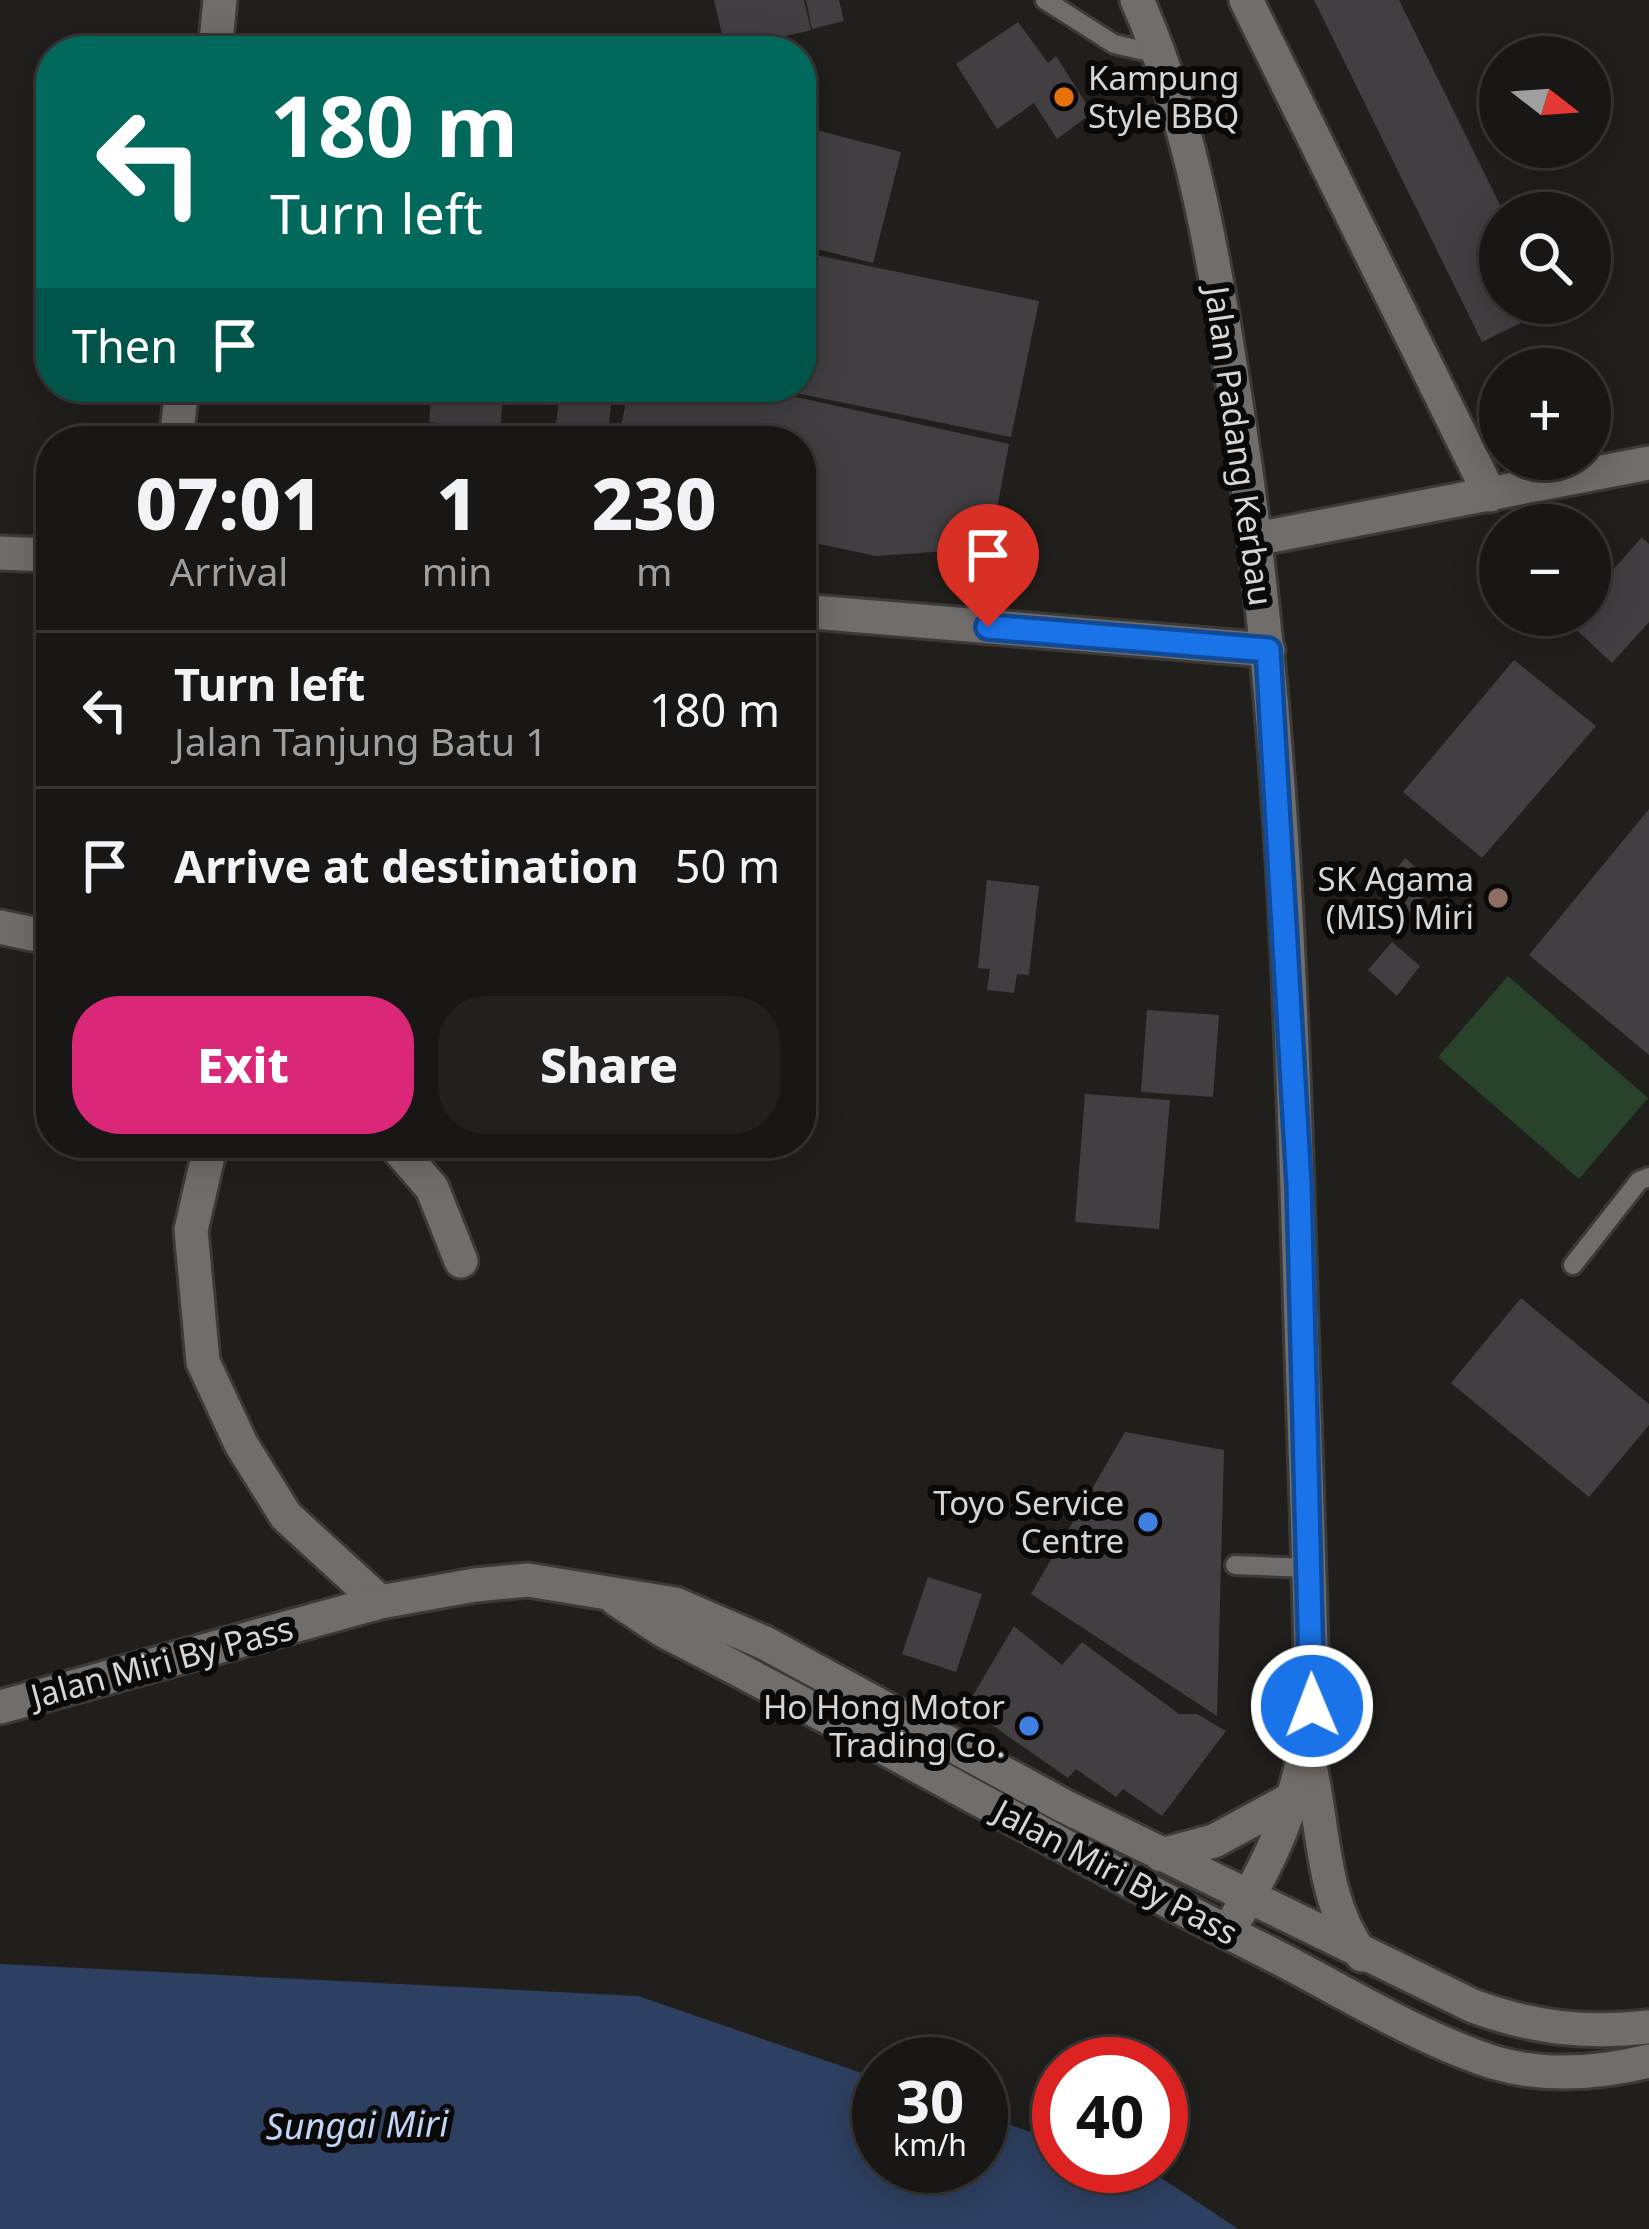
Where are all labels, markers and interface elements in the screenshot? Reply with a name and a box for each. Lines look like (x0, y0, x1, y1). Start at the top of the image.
north arrow (1479, 36, 1611, 168)
map controls (1479, 36, 1611, 636)
place label: Kampung Style BBQ (1088, 55, 1239, 138)
text: 180 m (270, 67, 518, 182)
icon: left (72, 84, 228, 240)
marker: Kampung Style BBQ (1051, 84, 1077, 110)
text: Turn left (270, 176, 483, 250)
button: search (1479, 192, 1611, 324)
street label: Jalan Padang Kerbau (1194, 280, 1284, 608)
icon: arrive (202, 312, 268, 378)
text: Then (72, 315, 178, 376)
button: + (1479, 348, 1611, 480)
text: 07:01 (135, 453, 322, 551)
text: 1 (436, 453, 478, 551)
text: 230 (592, 453, 717, 551)
pin (937, 504, 1039, 627)
button: − (1479, 504, 1611, 636)
icon: arrive (955, 522, 1021, 588)
text: Arrival (169, 544, 288, 597)
text: min (422, 544, 492, 597)
text: m (636, 544, 672, 597)
text: Turn left (174, 653, 365, 714)
icon: left (72, 677, 138, 743)
text: 180 m (649, 679, 780, 740)
text: Jalan Tanjung Batu 1 (174, 714, 548, 767)
icon: arrive (72, 833, 138, 899)
text: Arrive at destination (174, 835, 639, 896)
text: 50 m (675, 835, 780, 896)
place label: SK Agama (MIS) Miri (1318, 856, 1474, 939)
marker: SK Agama (MIS) Miri (1485, 885, 1511, 911)
button: Exit (72, 996, 414, 1134)
button: Share (438, 996, 780, 1134)
place label: Toyo Service Centre (933, 1480, 1124, 1563)
marker: Toyo Service Centre (1135, 1509, 1161, 1535)
street label: Jalan Miri By Pass (23, 1605, 298, 1719)
position arrow (1249, 1643, 1375, 1769)
place label: Ho Hong Motor Trading Co. (763, 1684, 1005, 1767)
marker: Ho Hong Motor Trading Co. (1016, 1713, 1042, 1739)
street label: Jalan Miri By Pass (984, 1787, 1246, 1955)
speed limit sign: 40 (1032, 2037, 1188, 2193)
text: 30 (896, 2059, 964, 2141)
water label: Sungai Miri (265, 2098, 450, 2151)
text: km/h (893, 2124, 967, 2165)

